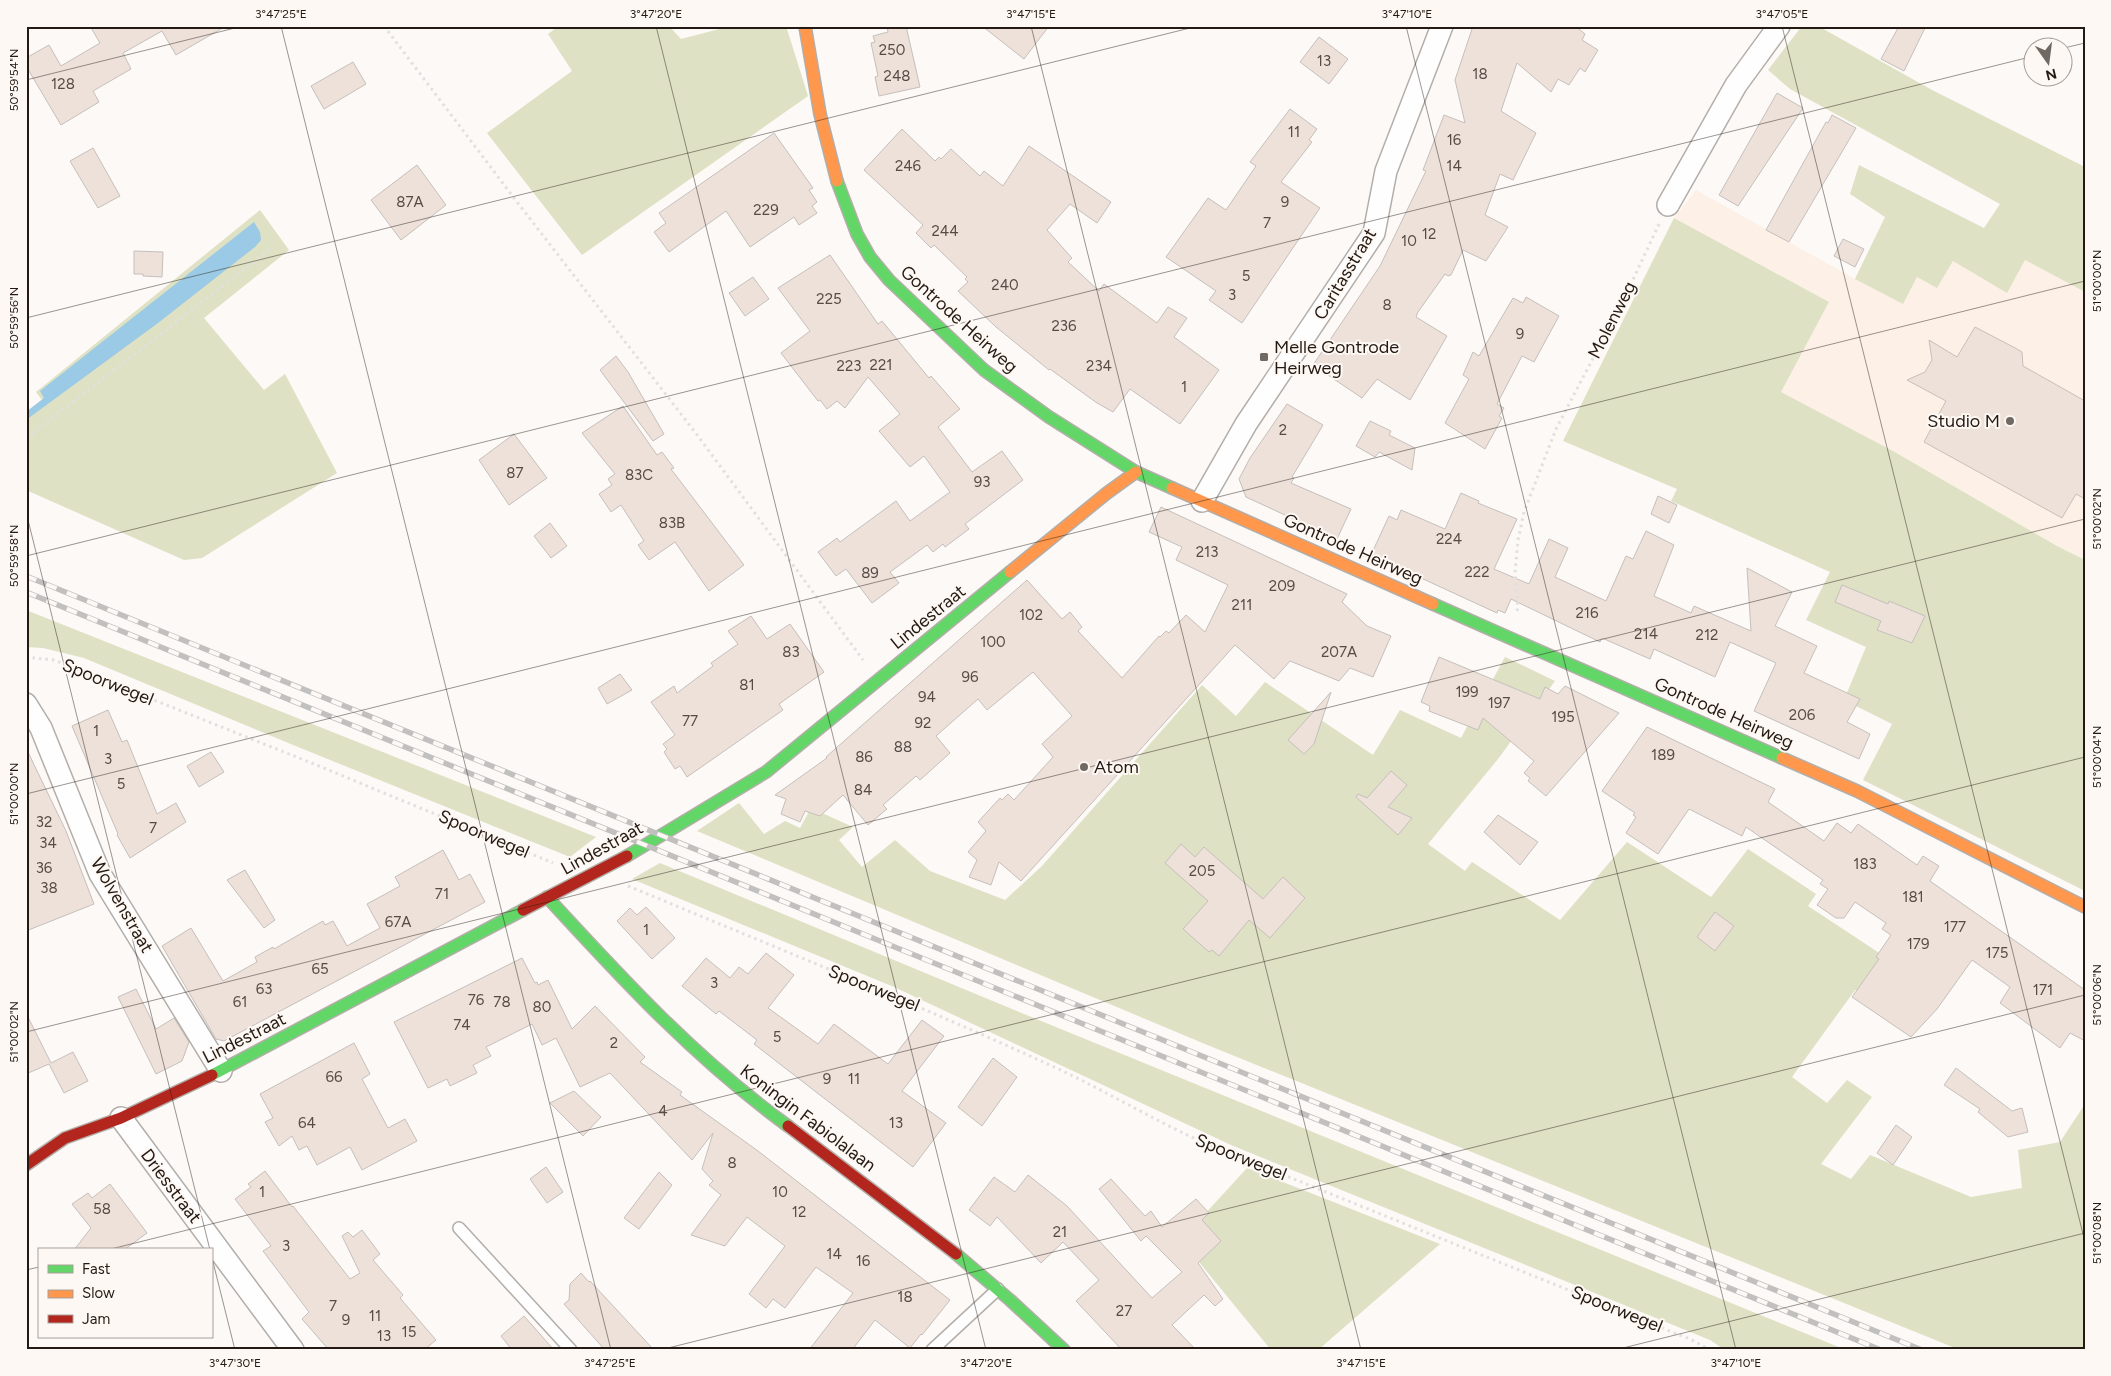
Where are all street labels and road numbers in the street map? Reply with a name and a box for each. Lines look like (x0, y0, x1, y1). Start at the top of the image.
street label: Caritasstraat (1309, 224, 1381, 324)
street label: Gontrode Heirweg (896, 261, 1022, 377)
street label: Molenweg (1583, 278, 1641, 362)
street label: Gontrode Heirweg (1280, 508, 1426, 590)
street label: Lindestraat (886, 580, 970, 654)
street label: Spoorwegel (59, 654, 157, 710)
street label: Gontrode Heirweg (1651, 672, 1797, 754)
street label: Spoorwegel (435, 805, 533, 863)
street label: Lindestraat (557, 816, 647, 880)
street label: Wolvenstraat (86, 853, 158, 957)
street label: Spoorwegel (825, 960, 923, 1016)
street label: Lindestraat (199, 1008, 289, 1068)
street label: Koningin Fabiolalaan (736, 1060, 880, 1176)
street label: Spoorwegel (1192, 1129, 1290, 1185)
street label: Driesstraat (136, 1145, 206, 1228)
street label: Spoorwegel (1568, 1281, 1666, 1337)

